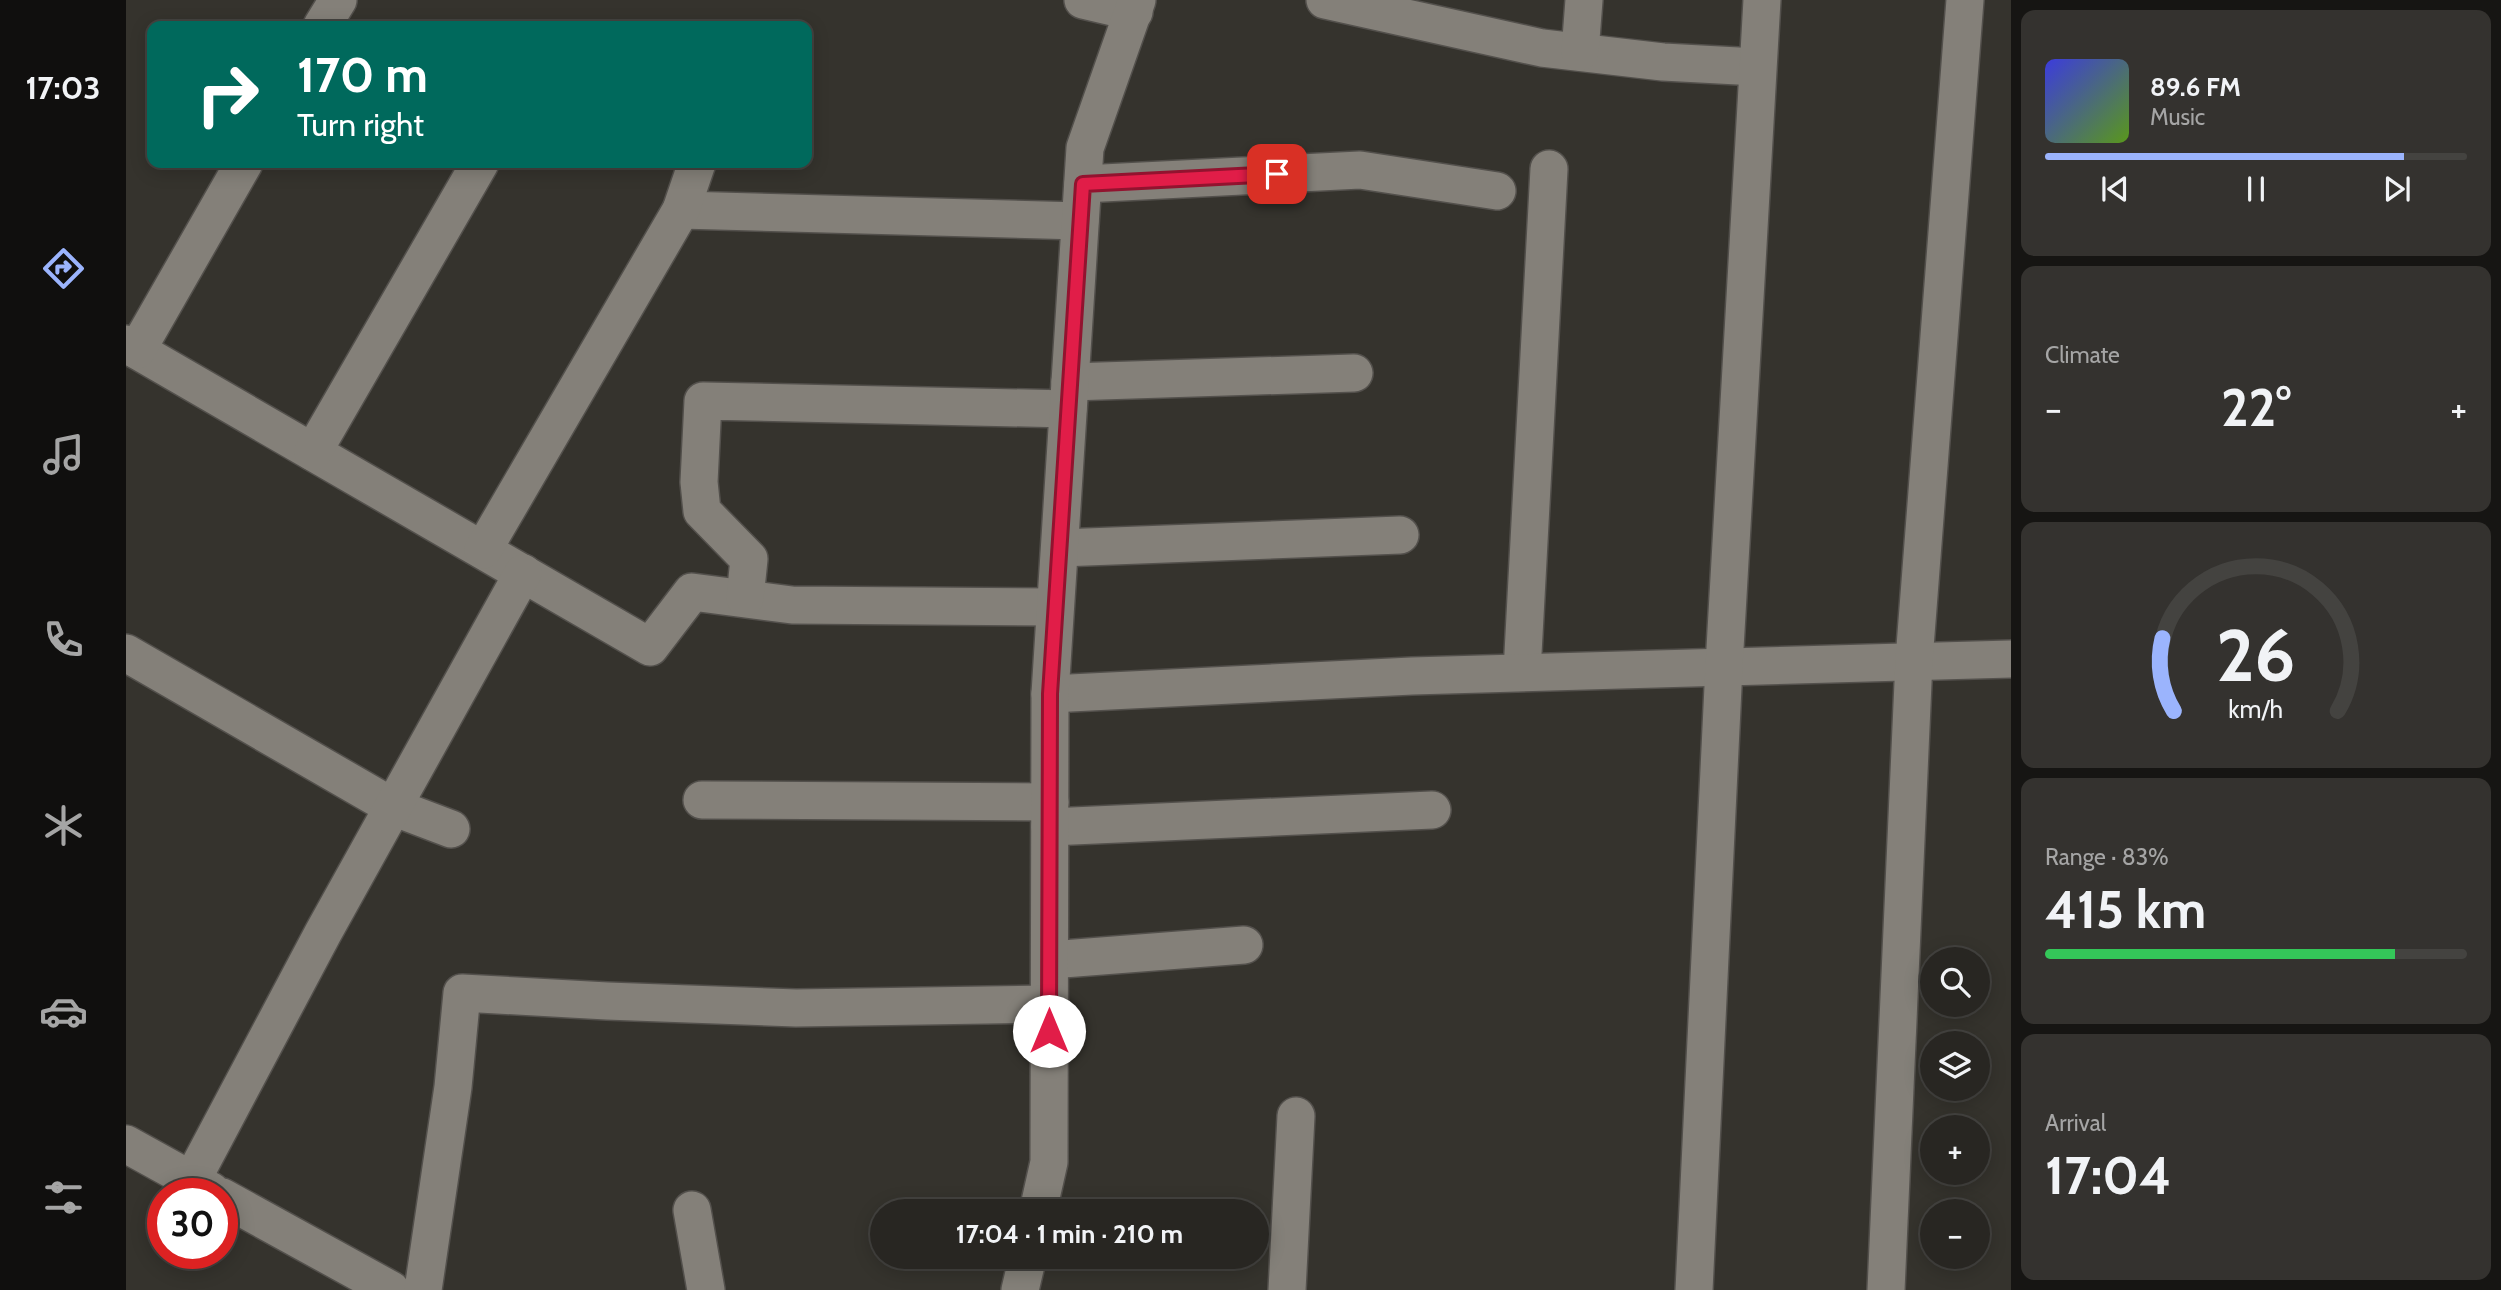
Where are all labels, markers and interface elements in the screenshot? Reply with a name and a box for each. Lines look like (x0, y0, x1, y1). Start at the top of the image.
text: 170 m (297, 45, 428, 104)
icon: right (182, 49, 273, 140)
text: 17:03 (25, 68, 101, 107)
text: 89.6 FM (2150, 71, 2241, 103)
text: Music (2150, 103, 2205, 131)
text: Turn right (297, 105, 424, 144)
pin (1247, 144, 1307, 204)
icon: arrive (1258, 155, 1296, 193)
icon: previous (2096, 170, 2134, 208)
icon: pause (2237, 170, 2275, 208)
icon: next (2378, 170, 2416, 208)
icon: directions (39, 244, 88, 293)
text: Climate (2045, 341, 2120, 369)
text: 22° (2221, 376, 2291, 439)
text: − (2045, 385, 2062, 432)
text: + (2450, 385, 2467, 432)
icon: music (39, 430, 88, 479)
text: 26 (2216, 611, 2296, 699)
icon: phone (39, 615, 88, 664)
text: km/h (2229, 694, 2283, 724)
icon: climate (39, 801, 88, 850)
text: Range · 83% (2045, 843, 2169, 871)
text: 415 km (2045, 878, 2206, 941)
map controls (1920, 947, 1990, 1269)
button: search (1920, 947, 1990, 1017)
icon: car (39, 987, 88, 1036)
position arrow (1012, 994, 1086, 1068)
button: layers (1920, 1031, 1990, 1101)
text: Arrival (2045, 1109, 2106, 1137)
button: + (1920, 1115, 1990, 1185)
text: 17:04 (2045, 1144, 2171, 1207)
icon: filters (39, 1173, 88, 1222)
speed limit sign: 30 (147, 1178, 238, 1269)
button: − (1920, 1199, 1990, 1269)
text: 17:04 · 1 min · 210 m (956, 1218, 1183, 1250)

